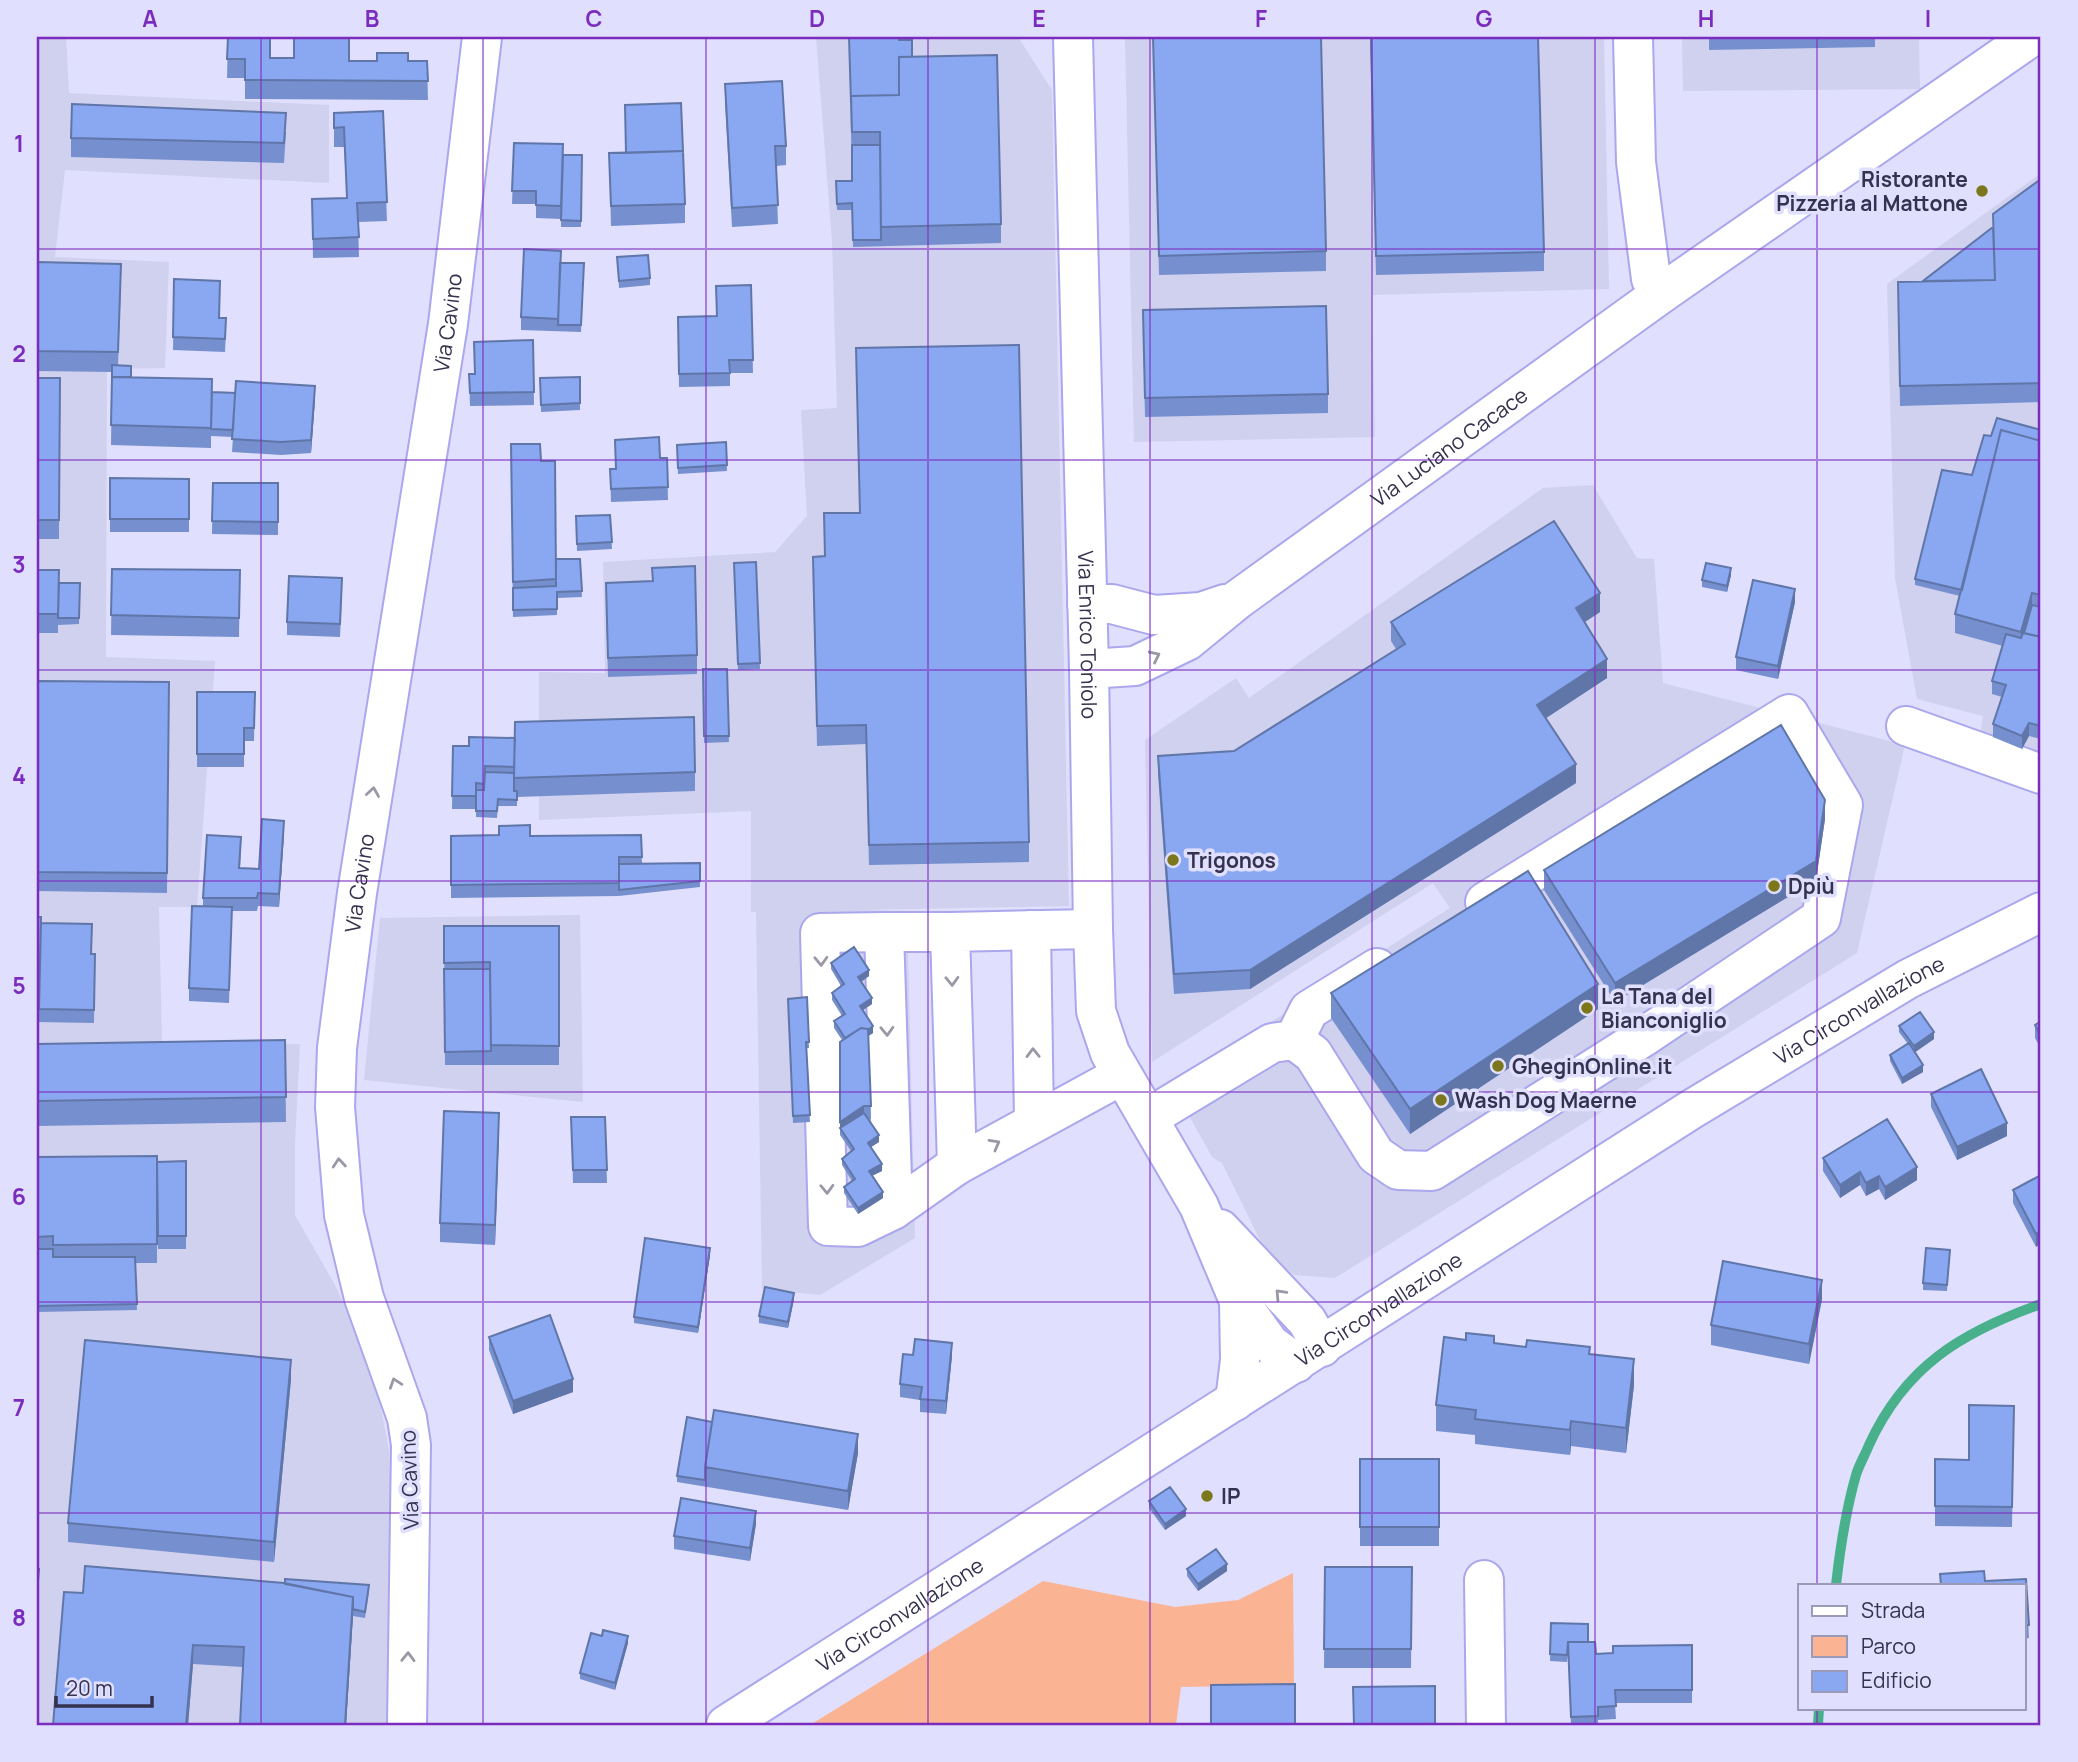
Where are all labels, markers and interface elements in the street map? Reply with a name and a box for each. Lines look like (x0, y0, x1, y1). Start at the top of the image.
text: A (142, 2, 158, 34)
text: B (365, 2, 379, 34)
text: C (586, 2, 603, 34)
text: D (809, 2, 825, 34)
text: E (1032, 2, 1046, 34)
text: F (1255, 2, 1267, 34)
text: G (1476, 2, 1493, 34)
text: H (1698, 2, 1714, 34)
text: I (1925, 2, 1931, 34)
text: 1 (14, 127, 24, 159)
place label: Ristorante Pizzeria al Mattone (1776, 165, 1968, 217)
marker: Ristorante Pizzeria al Mattone (1974, 183, 1990, 199)
street label: Via Cavino (426, 272, 468, 375)
text: 2 (12, 337, 26, 369)
street label: Via Luciano Cacace (1365, 381, 1533, 513)
text: 3 (12, 548, 26, 580)
street label: Via Enrico Toniolo (1072, 550, 1104, 719)
one-way arrow (1148, 650, 1160, 664)
text: 4 (12, 759, 26, 791)
one-way arrow (365, 786, 380, 797)
street label: Via Cavino (338, 832, 380, 934)
place label: Trigonos (1187, 846, 1276, 874)
marker: Trigonos (1165, 852, 1181, 868)
place label: Dpiù (1788, 872, 1835, 900)
marker: Dpiù (1766, 878, 1782, 894)
street label: Via Circonvallazione (1769, 949, 1949, 1071)
one-way arrow (813, 956, 828, 967)
text: 5 (12, 969, 26, 1001)
one-way arrow (944, 975, 959, 986)
place label: La Tana del Bianconiglio (1601, 982, 1727, 1034)
marker: La Tana del Bianconiglio (1579, 1000, 1595, 1016)
one-way arrow (880, 1026, 895, 1037)
one-way arrow (1025, 1047, 1041, 1058)
place label: GheginOnline.it (1512, 1052, 1672, 1080)
marker: GheginOnline.it (1490, 1058, 1506, 1074)
place label: Wash Dog Maerne (1455, 1086, 1637, 1114)
marker: Wash Dog Maerne (1433, 1092, 1449, 1108)
one-way arrow (987, 1139, 1000, 1152)
one-way arrow (332, 1157, 347, 1168)
text: 6 (12, 1180, 26, 1212)
one-way arrow (819, 1184, 834, 1195)
street label: Via Circonvallazione (1290, 1245, 1467, 1373)
one-way arrow (1275, 1289, 1288, 1302)
one-way arrow (389, 1377, 403, 1389)
text: 7 (13, 1391, 25, 1423)
street label: Via Cavino (393, 1430, 425, 1530)
place label: IP (1221, 1482, 1240, 1510)
marker: IP (1199, 1488, 1215, 1504)
street label: Via Circonvallazione (811, 1551, 989, 1678)
legend (1798, 1584, 2025, 1710)
text: Strada (1861, 1596, 1925, 1624)
text: 8 (12, 1601, 26, 1633)
text: Parco (1861, 1632, 1916, 1660)
one-way arrow (400, 1651, 416, 1662)
scale bar (56, 1664, 152, 1708)
text: Edificio (1861, 1666, 1932, 1694)
text: 20 m (66, 1674, 113, 1702)

